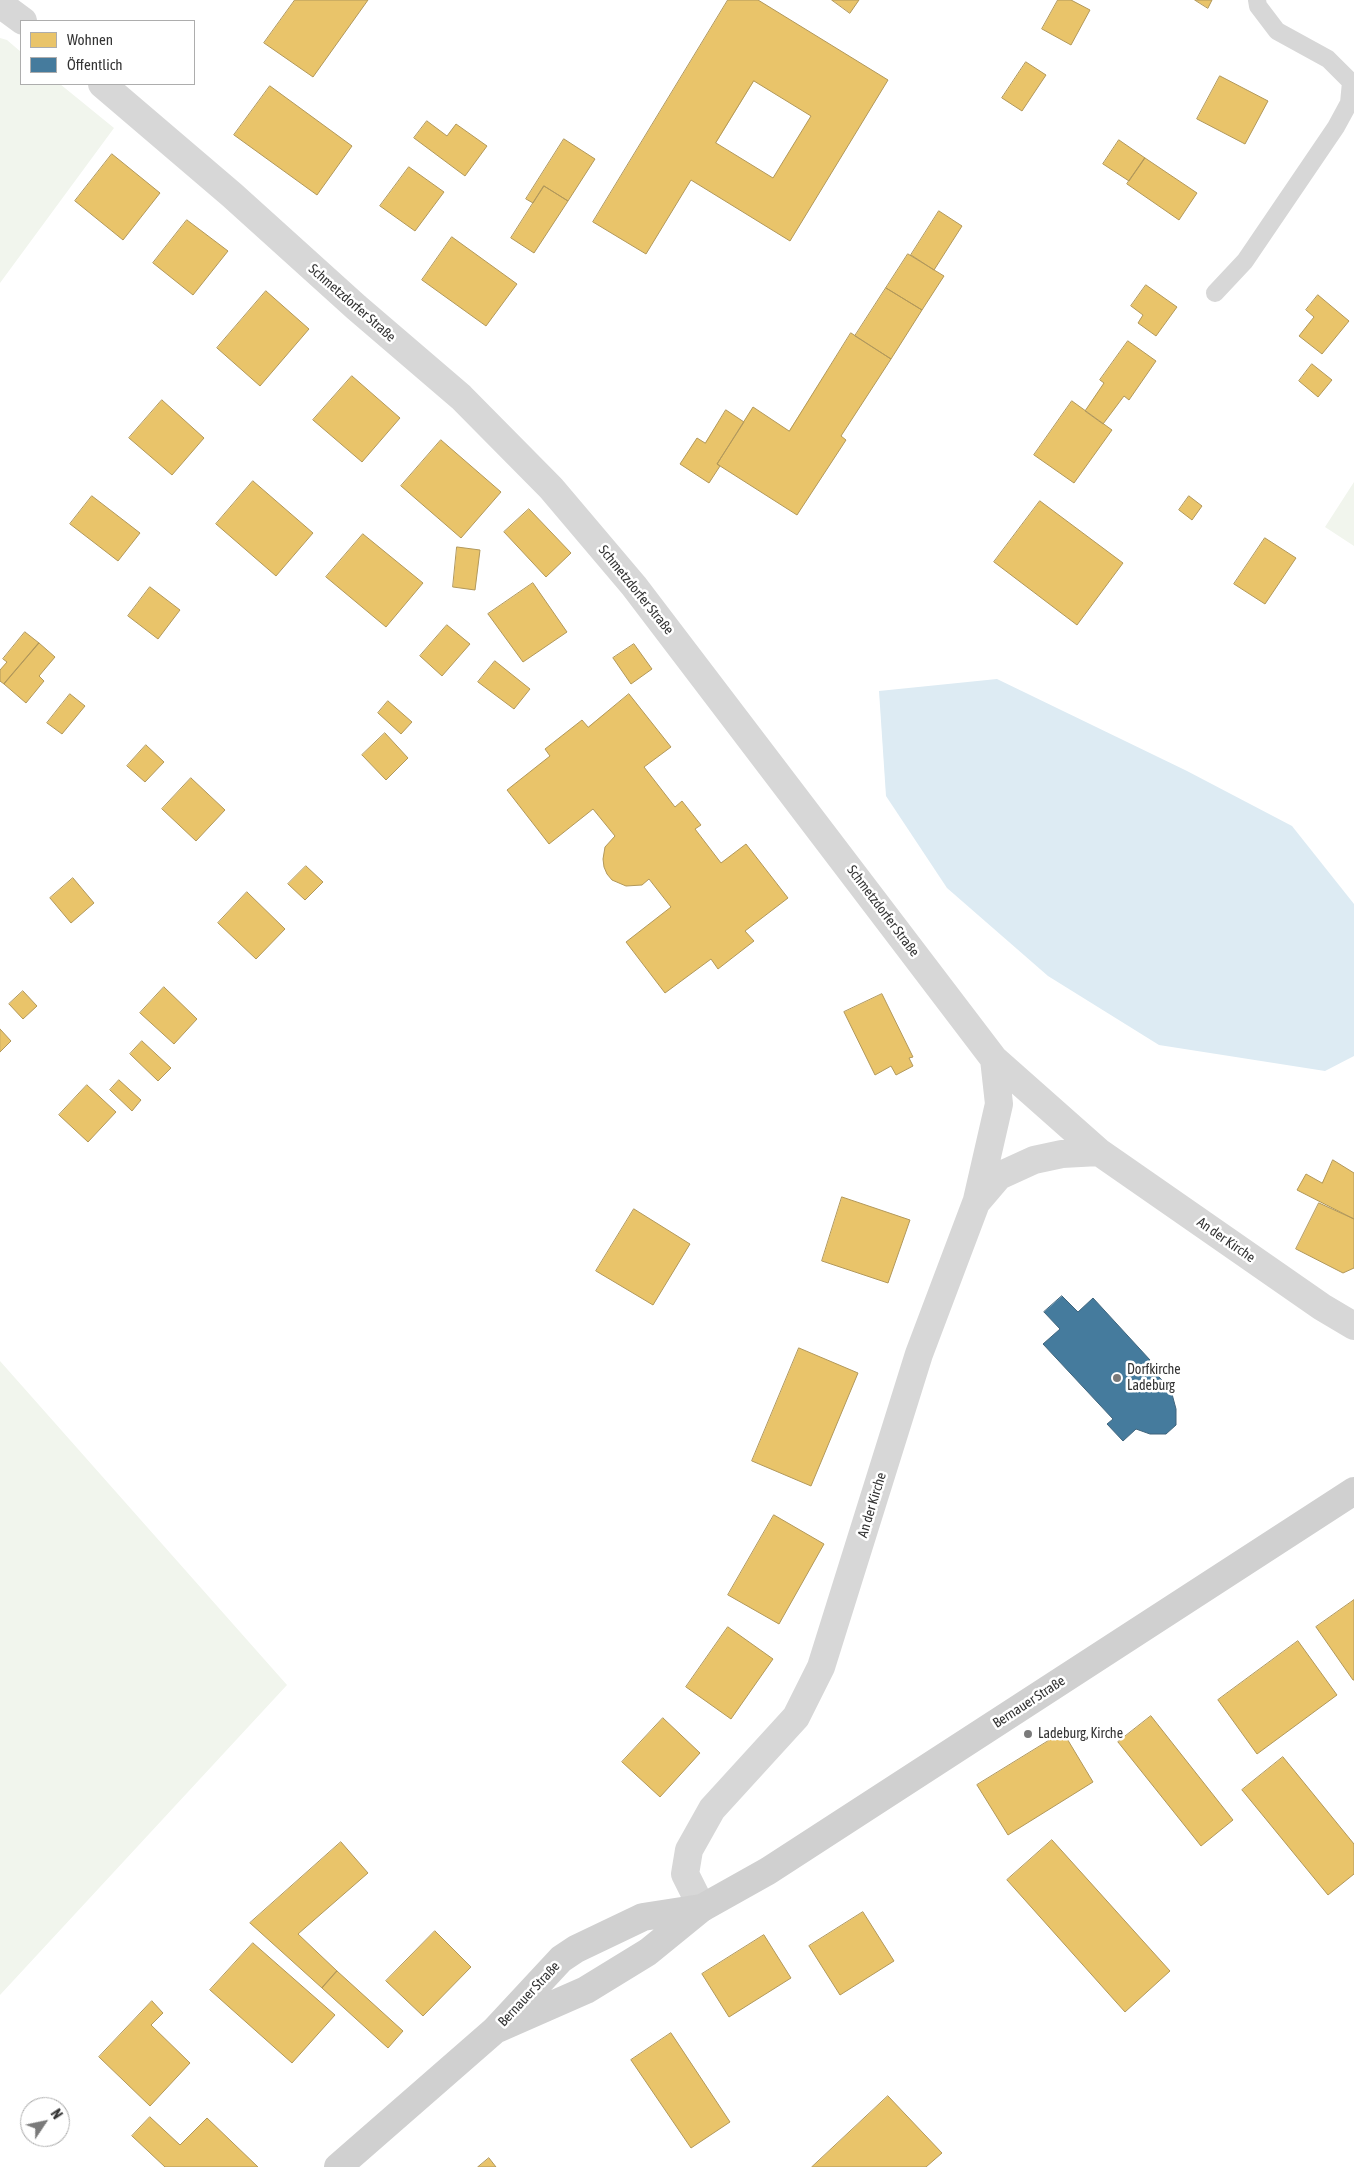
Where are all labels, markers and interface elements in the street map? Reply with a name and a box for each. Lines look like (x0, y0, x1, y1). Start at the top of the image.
legend (20, 20, 195, 85)
text: Wohnen (67, 31, 113, 48)
text: Öffentlich (67, 56, 123, 73)
street label: Schmetzdorfer Straße (305, 261, 399, 345)
street label: Schmetzdorfer Straße (595, 542, 677, 638)
street label: Schmetzdorfer Straße (843, 862, 923, 960)
street label: An der Kirche (1194, 1214, 1258, 1266)
place label: Dorfkirche Ladeburg (1127, 1362, 1181, 1394)
marker: Dorfkirche Ladeburg (1111, 1372, 1123, 1384)
street label: An der Kirche (854, 1470, 890, 1540)
street label: Bernauer Straße (990, 1672, 1068, 1732)
place label: Ladeburg, Kirche (1038, 1726, 1123, 1742)
marker: Ladeburg, Kirche (1022, 1728, 1034, 1740)
street label: Bernauer Straße (495, 1958, 563, 2030)
north arrow (20, 2097, 70, 2147)
text: N (48, 2106, 66, 2122)

